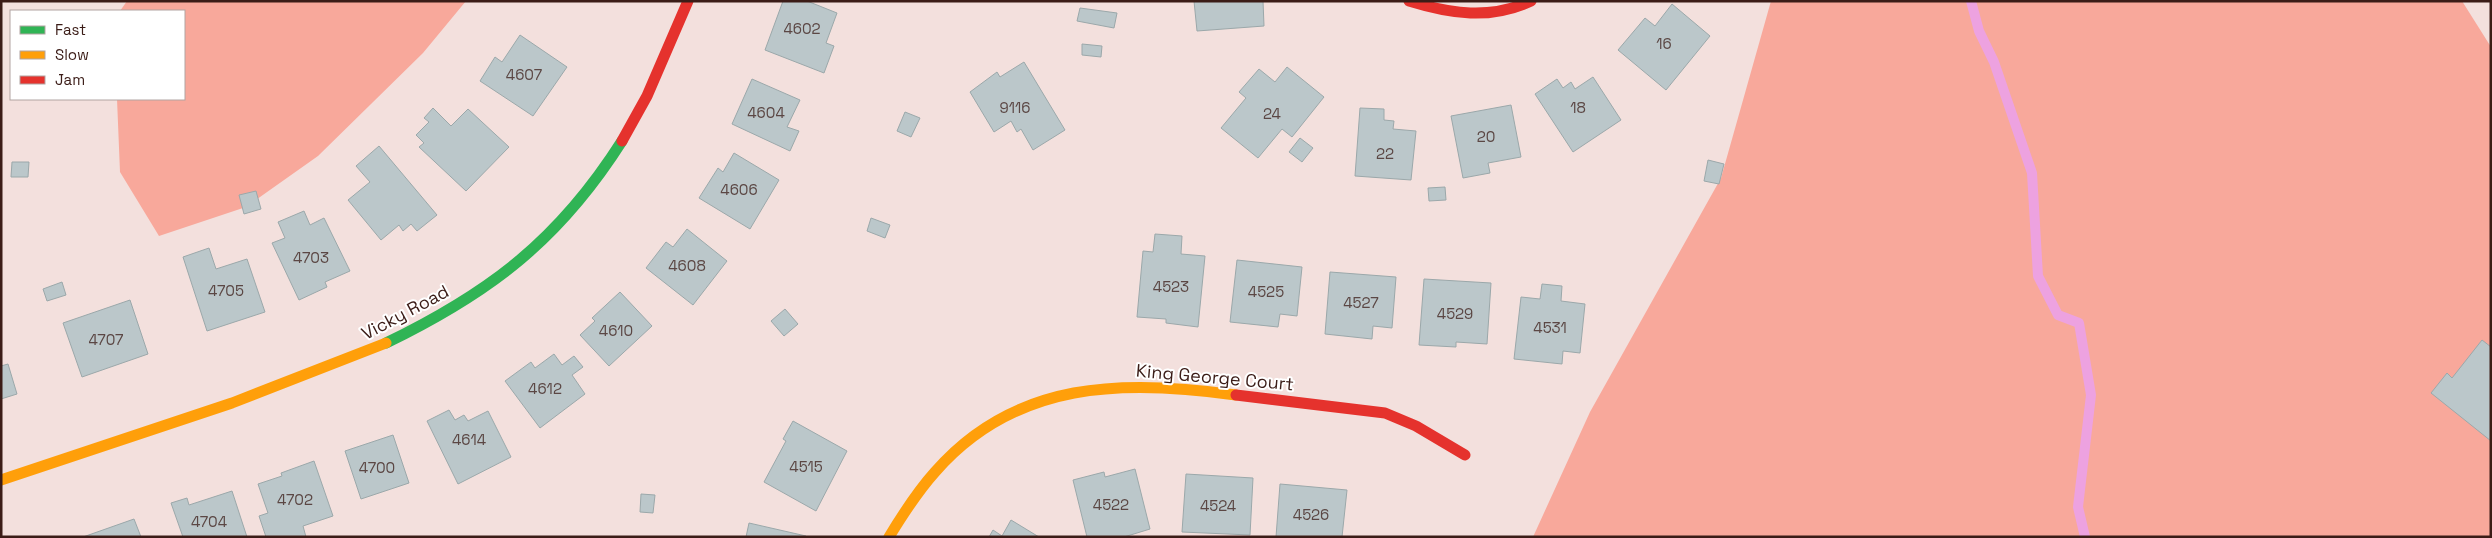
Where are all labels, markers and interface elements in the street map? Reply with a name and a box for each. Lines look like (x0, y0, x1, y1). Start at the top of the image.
legend (10, 10, 185, 100)
house number: 4602 (783, 19, 821, 38)
text: Fast (55, 20, 86, 39)
house number: 16 (1656, 34, 1672, 53)
text: Slow (55, 45, 89, 64)
house number: 4607 (506, 65, 542, 84)
text: Jam (55, 70, 85, 89)
house number: 9116 (1000, 98, 1030, 117)
house number: 18 (1570, 98, 1586, 117)
house number: 4604 (747, 103, 785, 122)
house number: 24 (1263, 104, 1281, 123)
house number: 20 (1477, 127, 1495, 146)
house number: 22 (1376, 144, 1394, 163)
house number: 4606 (720, 180, 758, 199)
house number: 4703 (293, 248, 329, 267)
house number: 4608 (668, 256, 706, 275)
house number: 4523 (1153, 277, 1189, 296)
street label: Vicky Road (357, 279, 453, 345)
house number: 4705 (208, 281, 244, 300)
house number: 4525 (1248, 282, 1284, 301)
house number: 4527 (1343, 293, 1379, 312)
house number: 4529 (1437, 304, 1473, 323)
house number: 4531 (1533, 318, 1567, 337)
house number: 4610 (599, 321, 633, 340)
house number: 4707 (88, 330, 124, 349)
street label: King George Court (1135, 359, 1295, 395)
house number: 4612 (528, 379, 562, 398)
house number: 4614 (452, 430, 486, 449)
house number: 4515 (789, 457, 823, 476)
house number: 4700 (359, 458, 395, 477)
house number: 4702 (277, 490, 313, 509)
house number: 4522 (1093, 495, 1129, 514)
house number: 4524 (1200, 496, 1236, 515)
house number: 4526 (1293, 505, 1329, 524)
house number: 4704 (191, 512, 227, 531)

